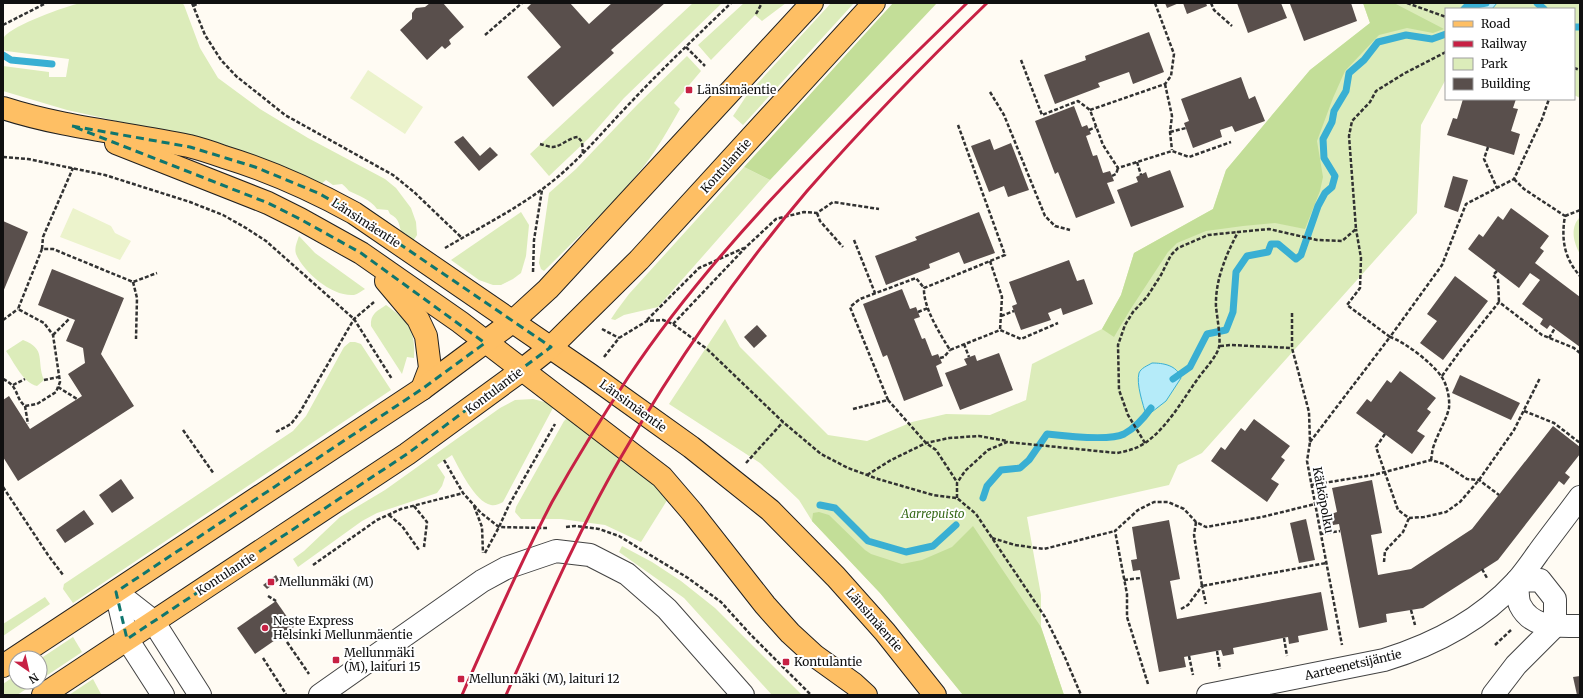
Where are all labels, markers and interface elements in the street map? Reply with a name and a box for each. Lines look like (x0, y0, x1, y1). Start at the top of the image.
legend (1445, 8, 1575, 100)
text: Road (1481, 16, 1510, 31)
text: Railway (1481, 36, 1527, 51)
text: Park (1481, 56, 1508, 71)
text: Building (1481, 76, 1531, 91)
place label: Länsimäentie (697, 82, 776, 97)
marker: Länsimäentie (684, 85, 694, 95)
street label: Kontulantie (697, 135, 754, 196)
street label: Länsimäentie (329, 195, 404, 250)
street label: Kontulantie (462, 364, 525, 417)
street label: Länsimäentie (597, 376, 670, 435)
street label: Kätköpolku (1310, 465, 1337, 535)
park label: Aarrepuisto (900, 506, 965, 521)
street label: Kontulantie (193, 549, 258, 598)
place label: Mellunmäki (M) (279, 574, 374, 589)
marker: Mellunmäki (M) (266, 577, 276, 587)
street label: Länsimäentie (843, 585, 906, 654)
place label: Neste Express Helsinki Mellunmäentie (273, 613, 412, 642)
marker: Neste Express Helsinki Mellunmäentie (260, 623, 270, 633)
place label: Mellunmäki (M), laituri 15 (344, 645, 421, 674)
street label: Aarteenetsijäntie (1302, 646, 1403, 683)
north arrow (8, 650, 48, 690)
place label: Kontulantie (794, 654, 862, 669)
marker: Mellunmäki (M), laituri 15 (331, 655, 341, 665)
marker: Kontulantie (781, 657, 791, 667)
text: N (26, 670, 41, 687)
place label: Mellunmäki (M), laituri 12 (469, 671, 620, 686)
marker: Mellunmäki (M), laituri 12 (456, 674, 466, 684)

